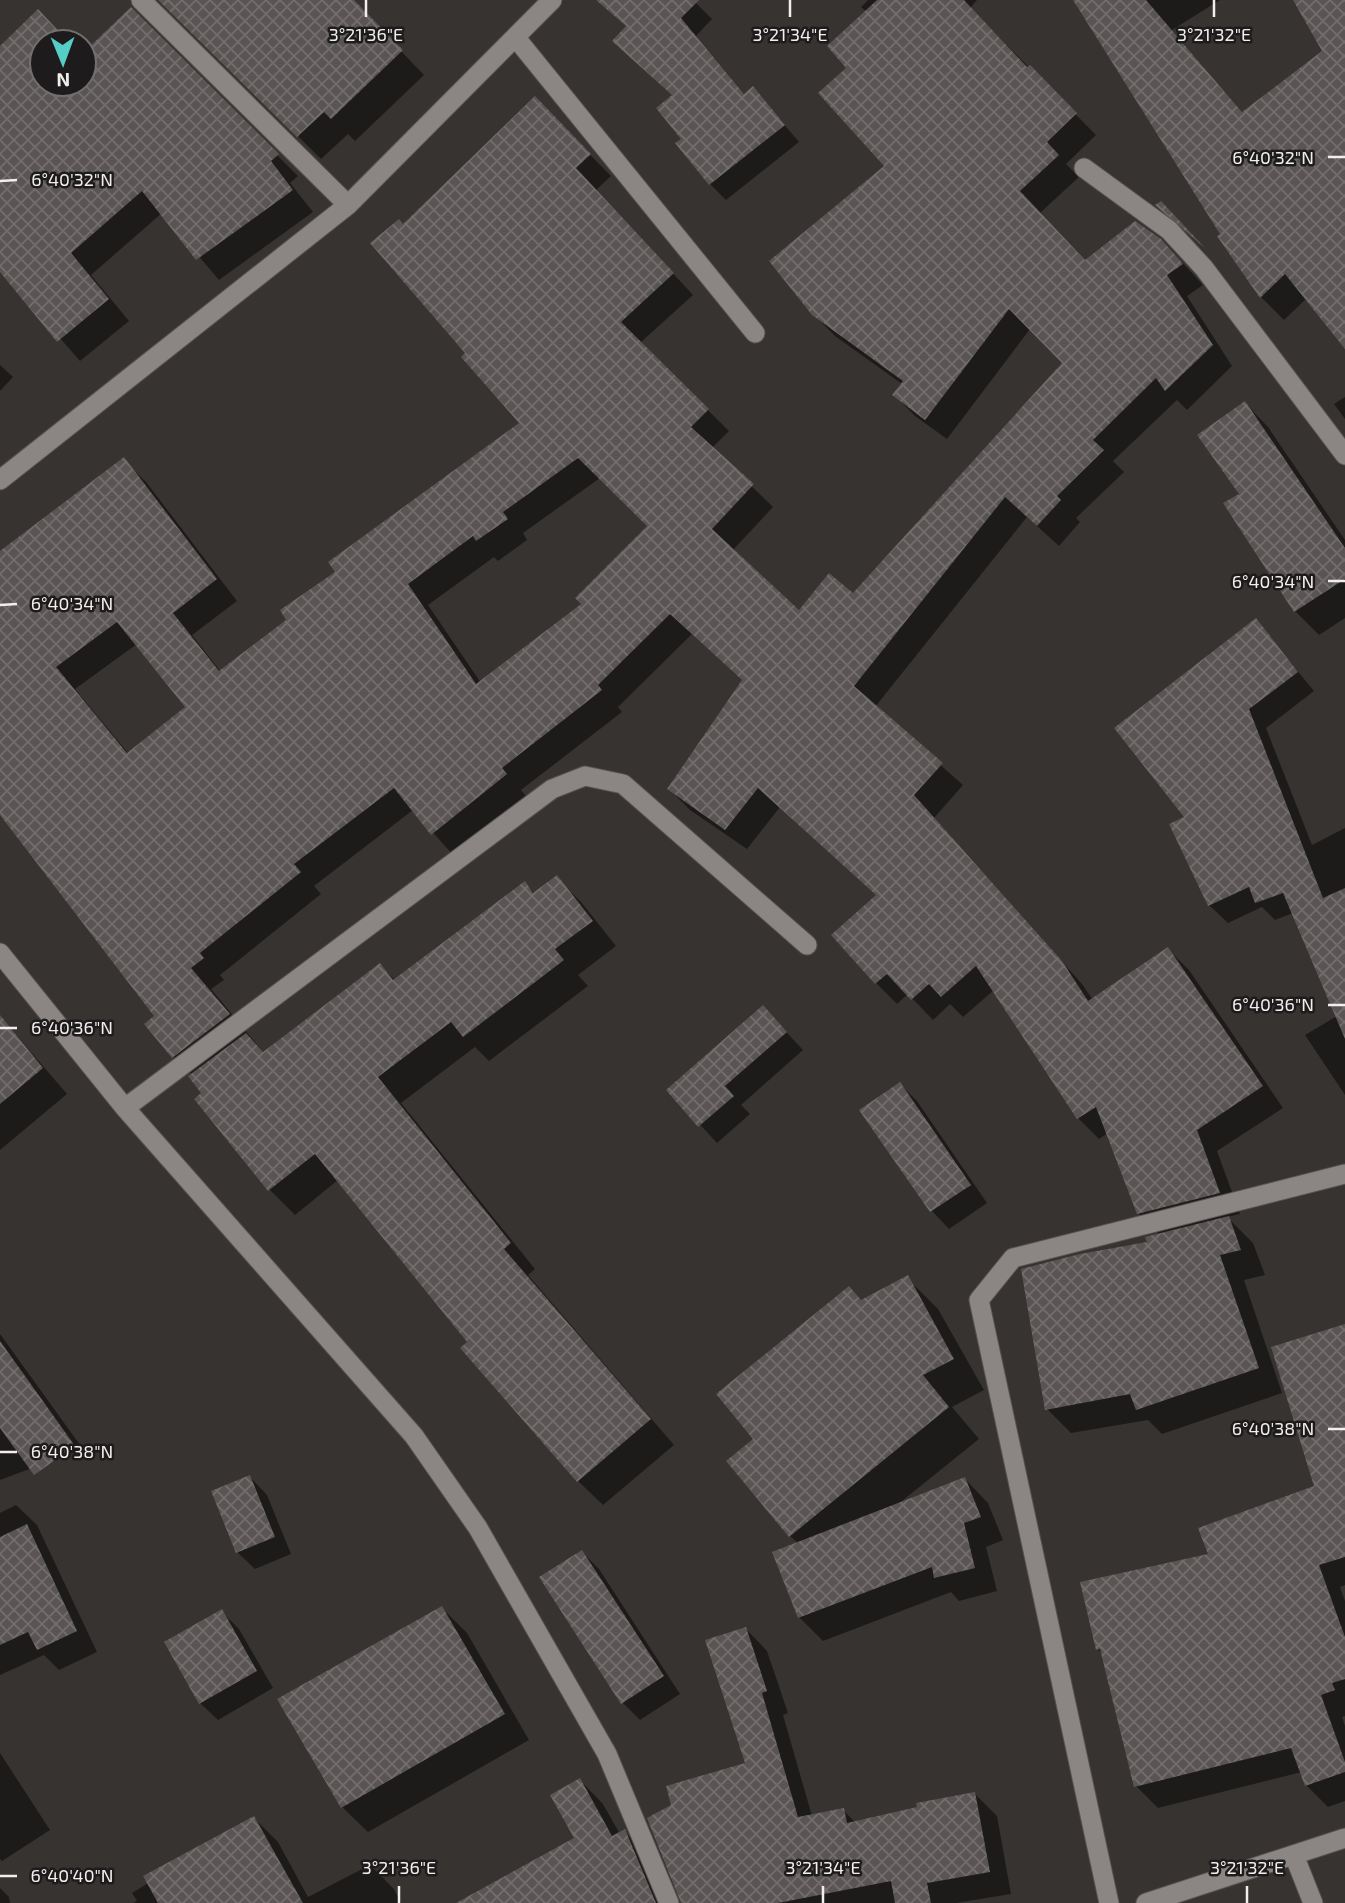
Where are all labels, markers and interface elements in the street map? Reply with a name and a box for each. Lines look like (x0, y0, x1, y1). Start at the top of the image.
text: 3°21'36"E (329, 23, 403, 45)
text: 3°21'34"E (752, 23, 828, 45)
text: 3°21'32"E (1177, 23, 1251, 45)
north arrow (28, 28, 98, 98)
text: N (56, 69, 70, 92)
text: 6°40'32"N (1232, 146, 1314, 168)
text: 6°40'32"N (31, 168, 113, 190)
text: 6°40'34"N (1232, 570, 1314, 592)
text: 6°40'34"N (31, 592, 113, 614)
text: 6°40'36"N (1232, 993, 1314, 1015)
text: 6°40'36"N (31, 1016, 113, 1038)
text: 6°40'38"N (1232, 1417, 1314, 1439)
text: 6°40'38"N (31, 1440, 113, 1462)
text: 3°21'36"E (362, 1856, 436, 1878)
text: 3°21'34"E (785, 1856, 861, 1878)
text: 3°21'32"E (1210, 1856, 1284, 1878)
text: 6°40'40"N (30, 1864, 114, 1886)

